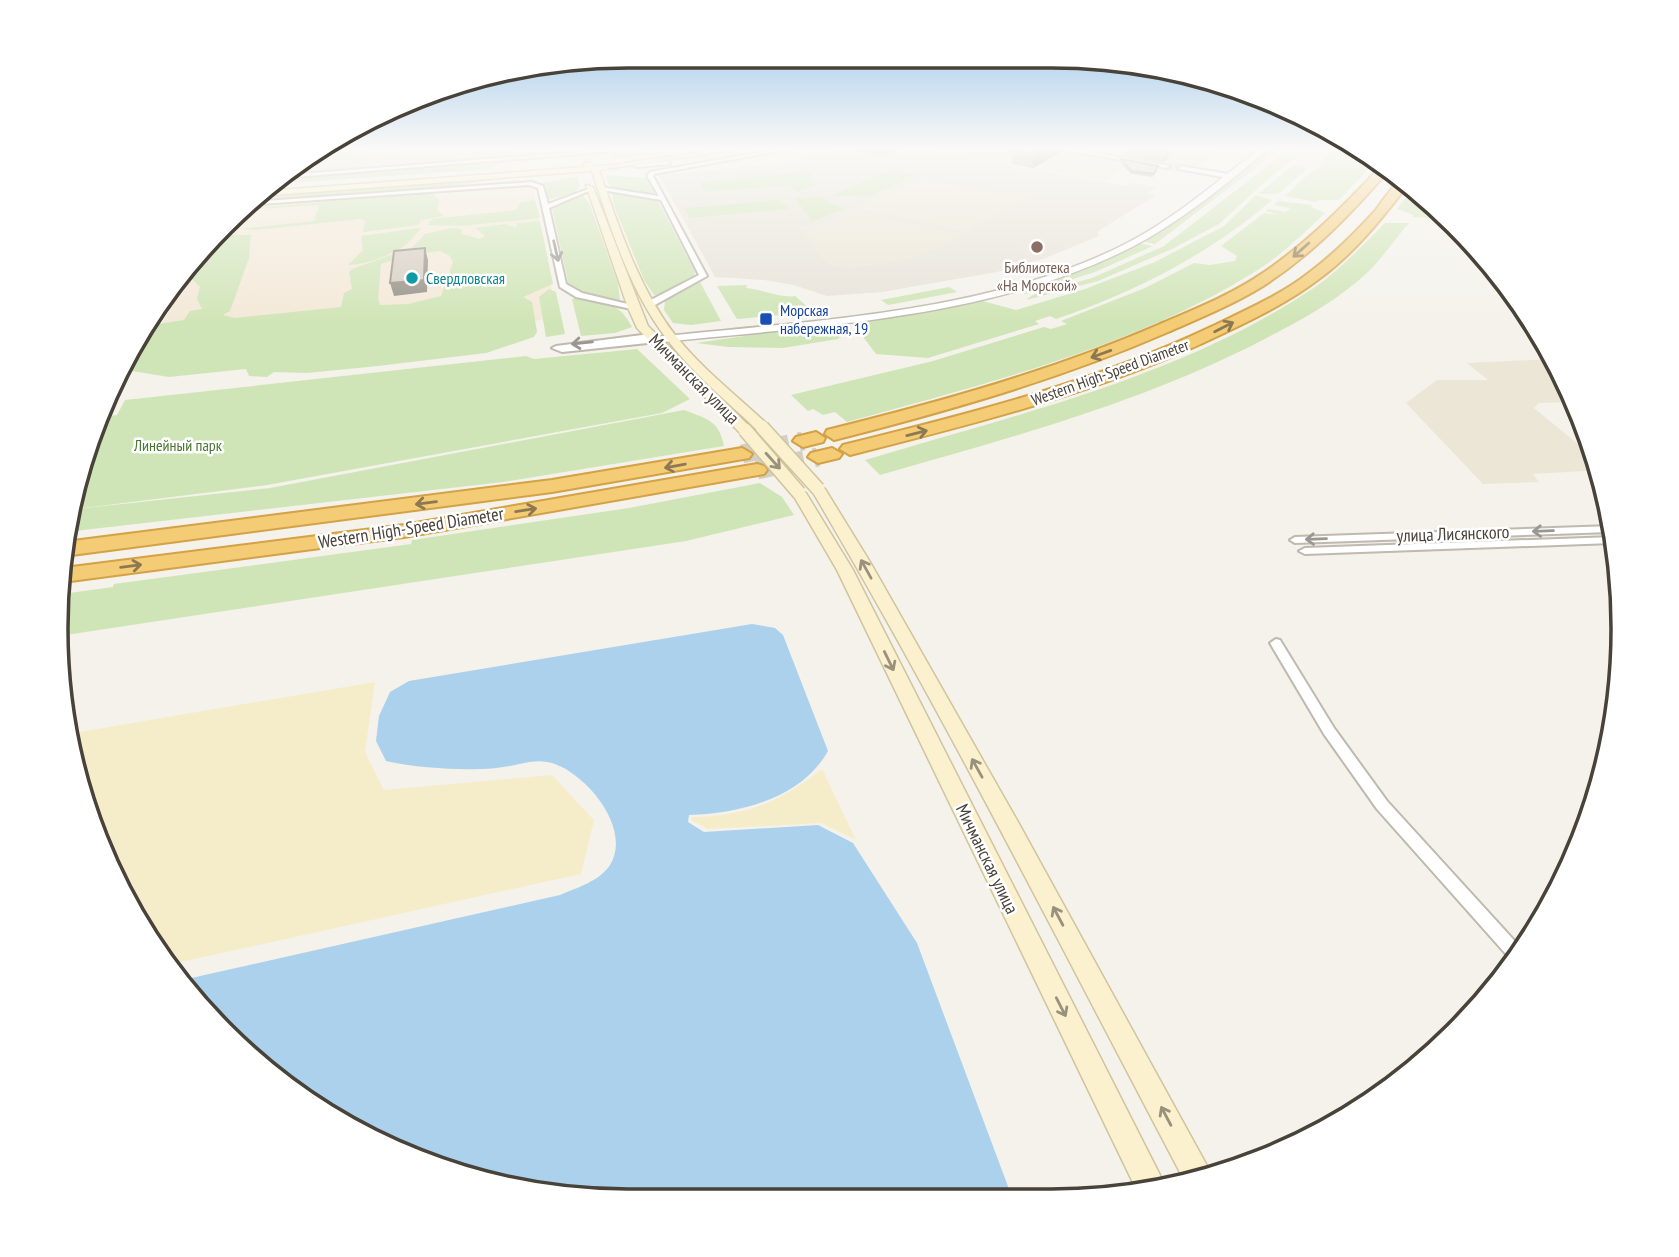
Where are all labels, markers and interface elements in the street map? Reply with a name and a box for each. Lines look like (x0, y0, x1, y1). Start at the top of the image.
one-way arrow (549, 239, 563, 262)
marker: Библиотека «На Морской» (1029, 239, 1045, 255)
one-way arrow (1293, 241, 1310, 258)
place label: Библиотека «На Морской» (997, 257, 1077, 295)
place label: Свердловская (426, 268, 505, 288)
marker: Свердловская (404, 270, 420, 286)
place label: Морская набережная, 19 (780, 300, 868, 338)
marker: Морская набережная, 19 (758, 311, 774, 327)
one-way arrow (1213, 320, 1234, 334)
street label: Мичманская улица (644, 328, 745, 429)
street label: Western High-Speed Diameter (1028, 334, 1192, 410)
one-way arrow (571, 337, 594, 350)
one-way arrow (1090, 349, 1112, 361)
one-way arrow (905, 426, 927, 439)
park label: Линейный парк (133, 435, 223, 455)
one-way arrow (764, 452, 781, 469)
one-way arrow (664, 459, 687, 473)
one-way arrow (415, 496, 437, 509)
street label: Western High-Speed Diameter (317, 502, 505, 553)
one-way arrow (514, 503, 537, 516)
street label: улица Лисянского (1396, 520, 1510, 547)
one-way arrow (1532, 525, 1555, 538)
one-way arrow (1305, 532, 1328, 546)
one-way arrow (119, 560, 142, 573)
one-way arrow (859, 560, 873, 580)
one-way arrow (883, 650, 897, 671)
one-way arrow (970, 758, 983, 779)
street label: Мичманская улица (951, 800, 1024, 917)
one-way arrow (1051, 906, 1064, 927)
one-way arrow (1054, 996, 1068, 1017)
one-way arrow (1159, 1107, 1173, 1127)

